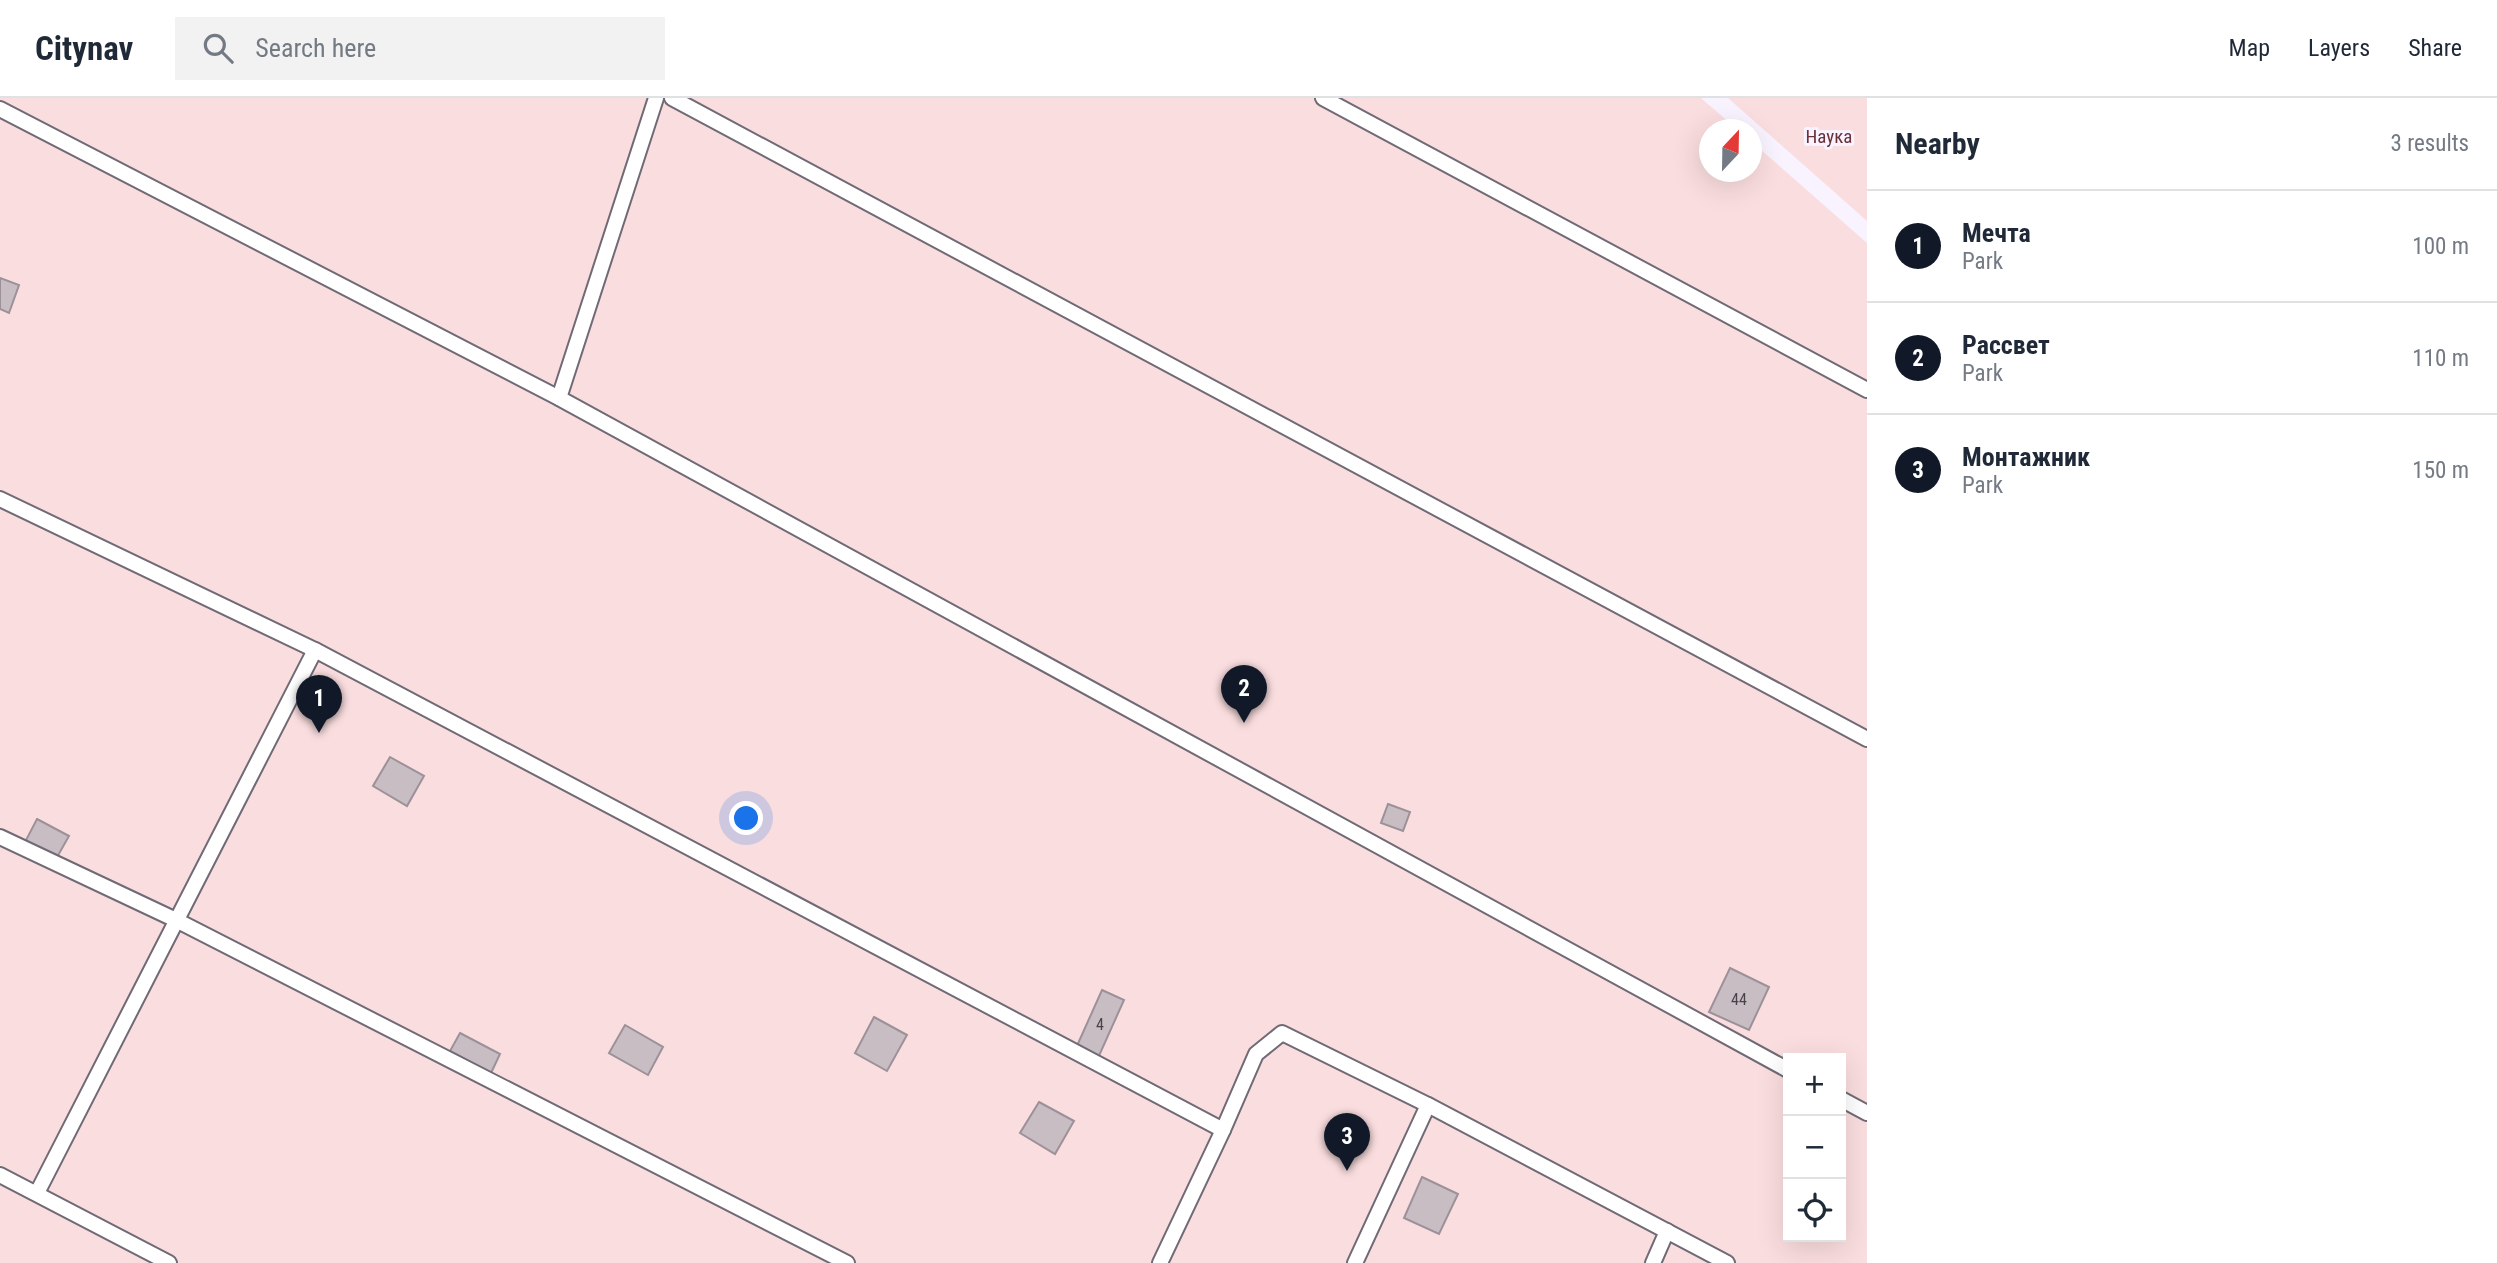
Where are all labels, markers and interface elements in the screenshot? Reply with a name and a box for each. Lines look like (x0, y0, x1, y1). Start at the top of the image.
search box (175, 17, 665, 80)
text: Citynav (35, 29, 133, 68)
icon: search (199, 29, 237, 67)
text: Search here (255, 33, 376, 63)
text: Map (2229, 34, 2270, 62)
text: Layers (2308, 34, 2370, 62)
text: Share (2408, 34, 2462, 62)
north arrow (1699, 119, 1762, 182)
park label: Наука (1806, 125, 1852, 148)
text: Nearby (1895, 126, 1980, 161)
text: 3 results (2391, 130, 2469, 157)
text: Мечта (1962, 218, 2031, 248)
text: 1 (1912, 233, 1924, 260)
text: 100 m (2412, 233, 2469, 260)
text: Park (1962, 248, 2003, 275)
text: Рассвет (1962, 330, 2050, 360)
text: 2 (1912, 345, 1924, 372)
text: 110 m (2412, 345, 2469, 372)
text: Park (1962, 360, 2003, 387)
text: Монтажник (1962, 442, 2090, 472)
text: 3 (1912, 457, 1924, 484)
text: 150 m (2412, 457, 2469, 484)
text: Park (1962, 472, 2003, 499)
pin: 2 (1221, 665, 1267, 723)
pin: 1 (296, 675, 342, 733)
your location (729, 801, 763, 835)
house number: 44 (1731, 990, 1747, 1009)
house number: 4 (1096, 1015, 1104, 1034)
map controls (1783, 1053, 1846, 1242)
button: + (1783, 1053, 1846, 1116)
pin: 3 (1324, 1113, 1370, 1171)
button: − (1783, 1116, 1846, 1179)
button: locate (1783, 1179, 1846, 1242)

